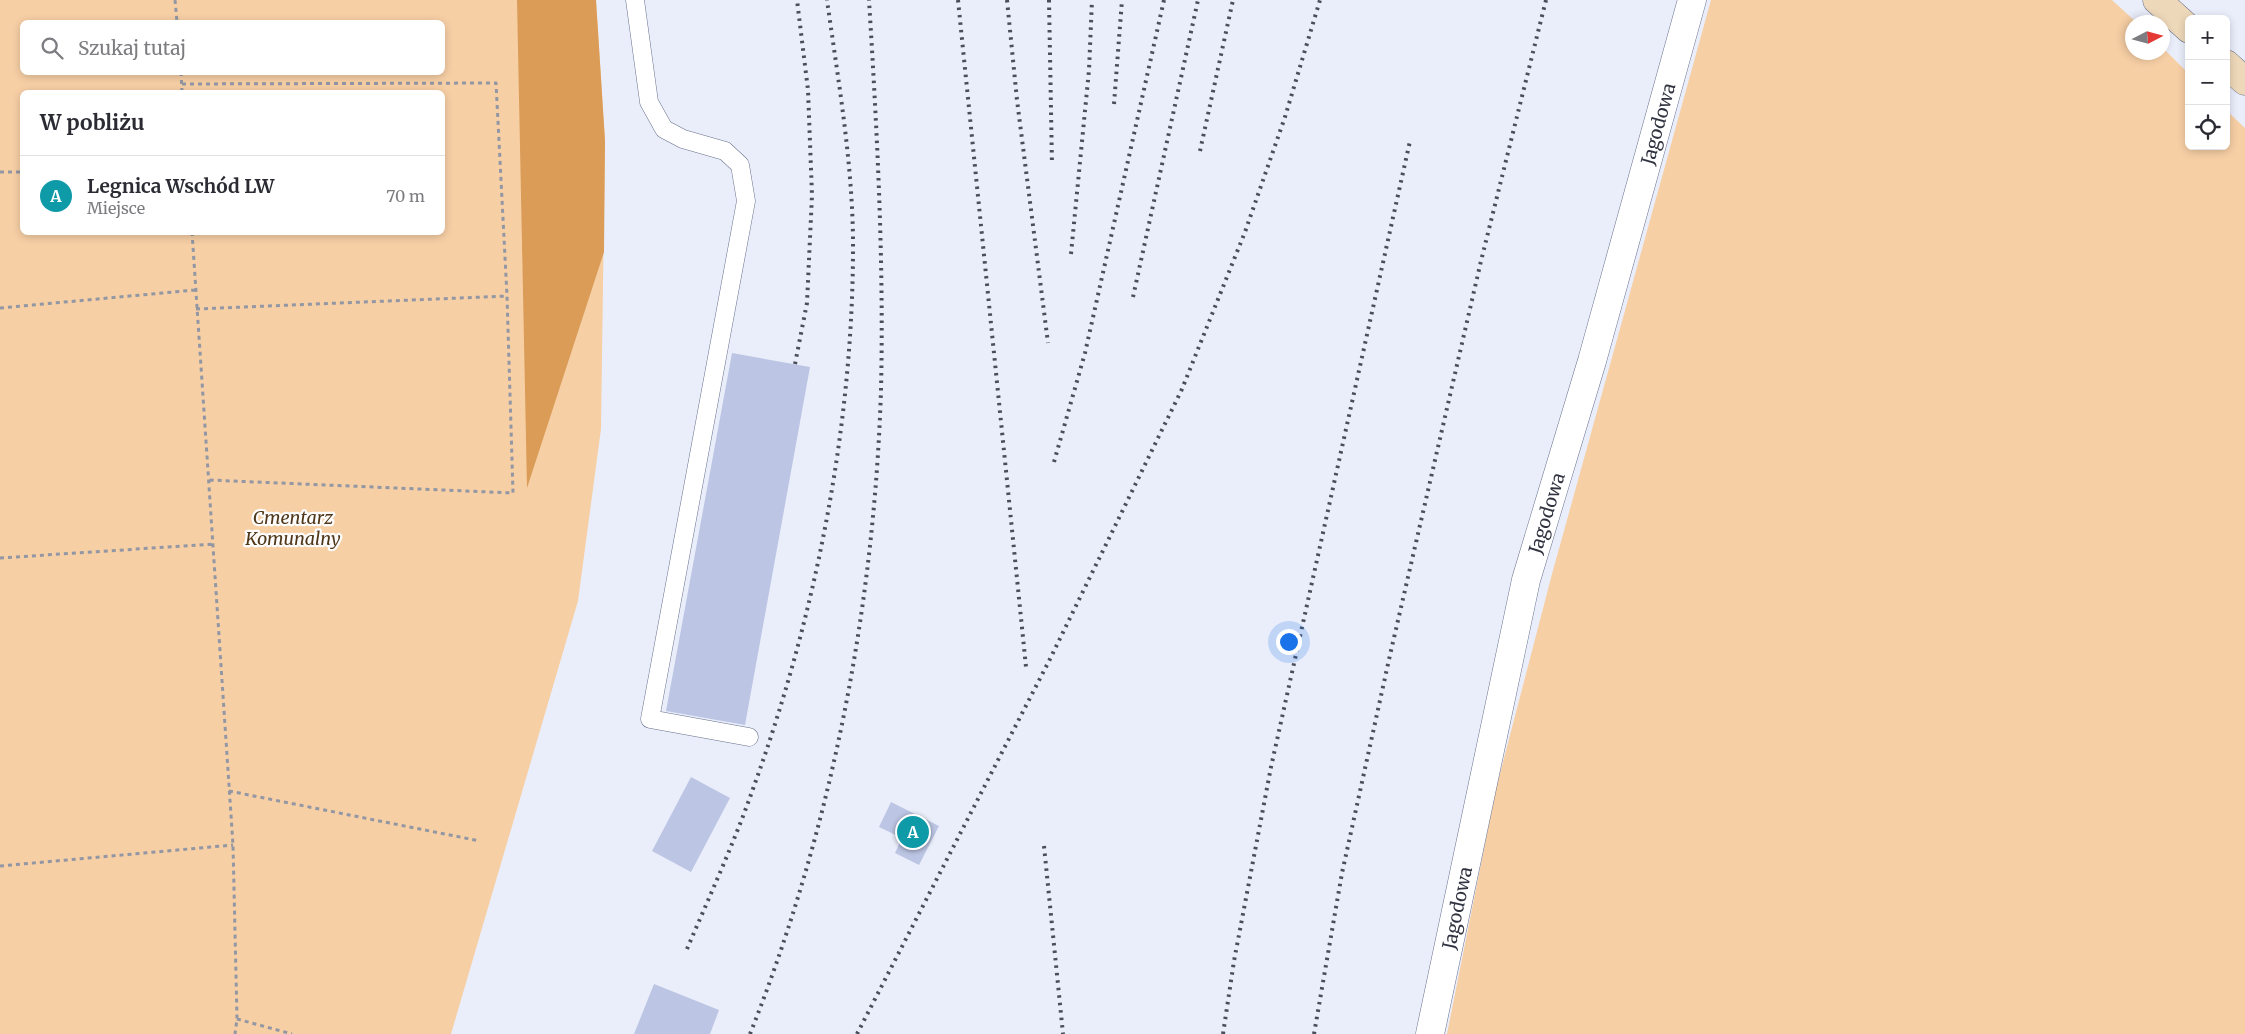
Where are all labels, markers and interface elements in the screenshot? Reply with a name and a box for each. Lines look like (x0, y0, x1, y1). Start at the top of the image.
north arrow (2125, 15, 2170, 60)
map controls (2185, 15, 2230, 150)
button: + (2185, 15, 2230, 60)
search box (20, 20, 445, 75)
icon: search (38, 34, 66, 62)
text: Szukaj tutaj (78, 36, 186, 60)
button: − (2185, 60, 2230, 105)
street label: Jagodowa (1635, 80, 1680, 168)
button: locate (2185, 105, 2230, 150)
text: W pobliżu (40, 109, 145, 136)
text: Legnica Wschód LW (87, 174, 274, 198)
text: A (50, 186, 62, 206)
text: 70 m (386, 186, 425, 206)
text: Miejsce (87, 198, 145, 218)
street label: Jagodowa (1523, 469, 1569, 557)
park label: Cmentarz Komunalny (244, 506, 341, 550)
your location (1276, 629, 1302, 655)
pin: A (897, 813, 929, 851)
street label: Jagodowa (1437, 864, 1477, 952)

